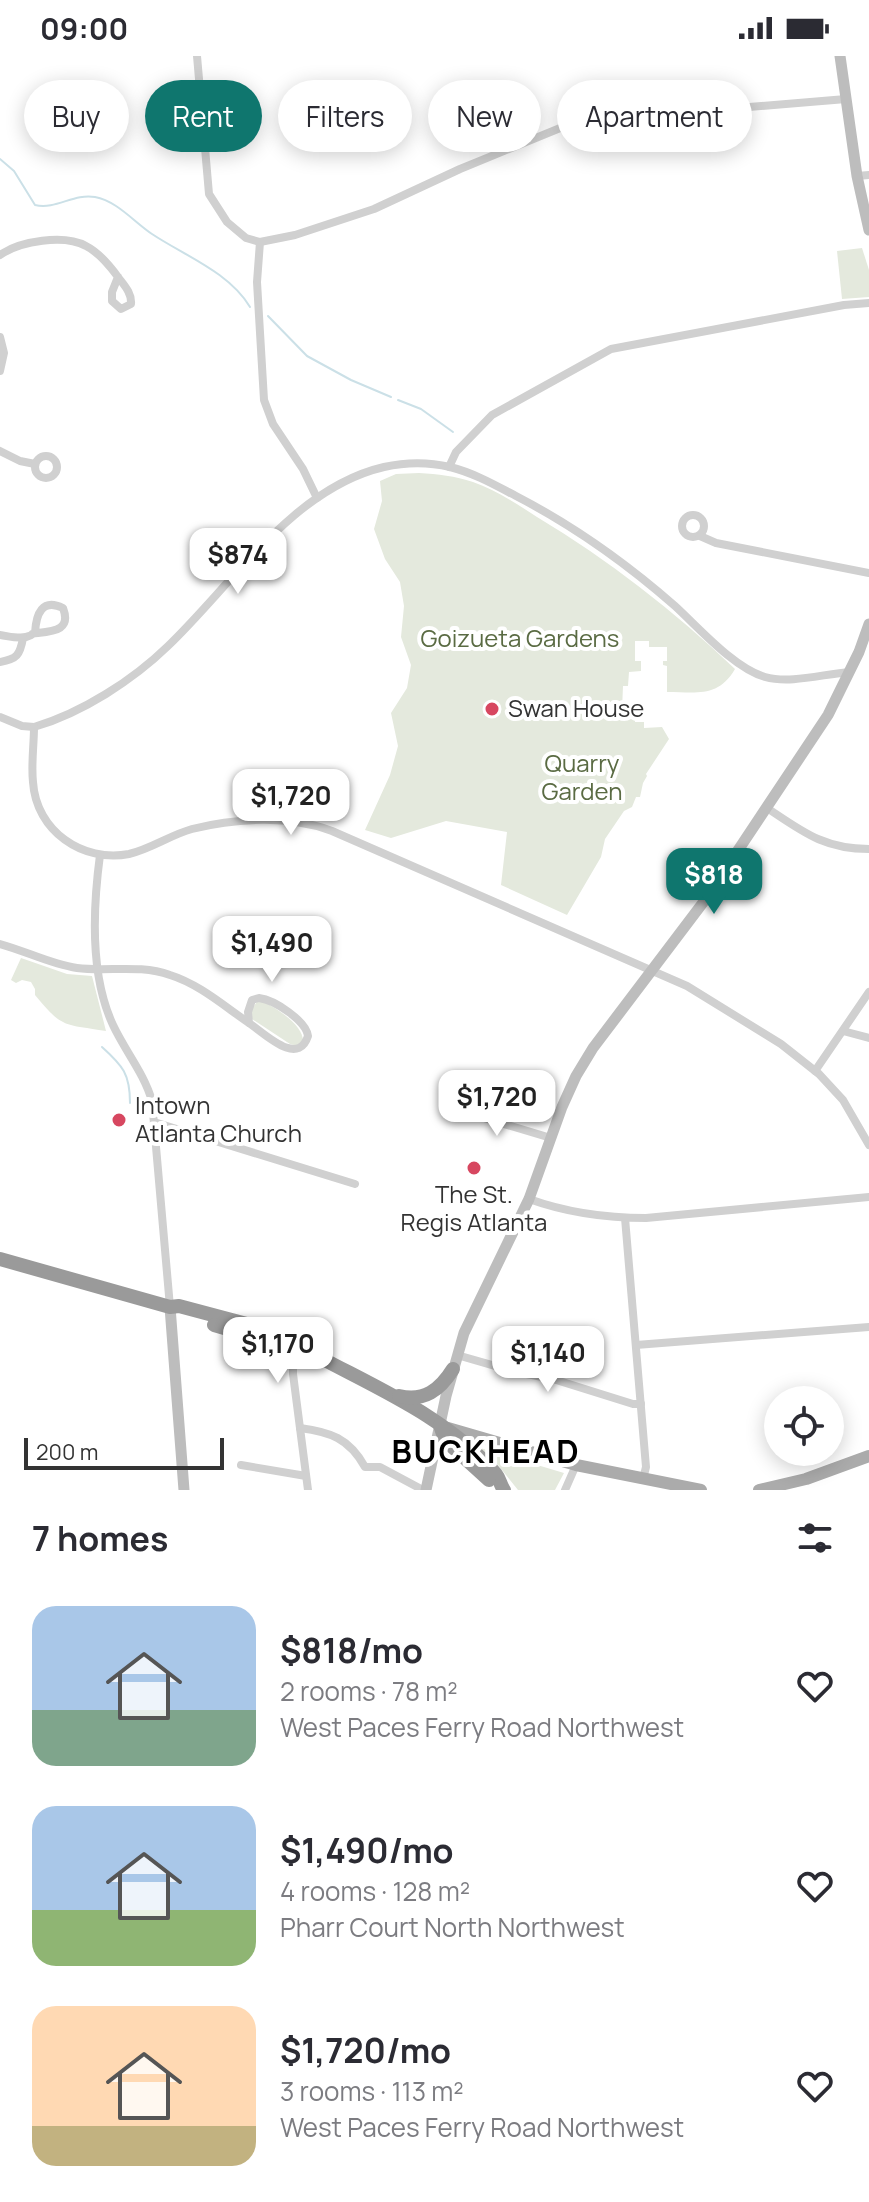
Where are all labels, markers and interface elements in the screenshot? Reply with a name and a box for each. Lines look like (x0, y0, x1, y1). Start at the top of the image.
text: 09:00 (40, 8, 128, 49)
chip: Buy (24, 80, 129, 152)
chip: Rent (145, 80, 262, 152)
chip: Filters (278, 80, 412, 152)
chip: New (428, 80, 541, 152)
chip: Apartment (557, 80, 752, 152)
pin: $874 (191, 528, 285, 596)
text: $874 (208, 536, 268, 572)
park label: Goizueta Gardens (421, 621, 619, 654)
place label: Swan House (508, 691, 644, 724)
marker: Swan House (483, 700, 501, 718)
park label: Quarry Garden (542, 746, 622, 807)
pin: $1,720 (226, 769, 356, 837)
text: $1,720 (250, 777, 332, 813)
pin: $818 (667, 848, 761, 916)
text: $818 (684, 856, 744, 892)
pin: $1,490 (207, 916, 337, 984)
text: $1,490 (230, 924, 314, 960)
pin: $1,720 (432, 1070, 562, 1138)
text: $1,720 (456, 1078, 538, 1114)
place label: Intown Atlanta Church (135, 1088, 302, 1149)
marker: Intown Atlanta Church (110, 1111, 128, 1129)
marker: The St. Regis Atlanta (465, 1159, 483, 1177)
place label: The St. Regis Atlanta (401, 1177, 547, 1238)
pin: $1,170 (213, 1317, 343, 1385)
text: $1,170 (241, 1325, 315, 1361)
pin: $1,140 (483, 1326, 613, 1394)
text: $1,140 (510, 1334, 586, 1370)
map controls (764, 1386, 844, 1466)
button: locate (764, 1386, 844, 1466)
district label: BUCKHEAD (391, 1429, 581, 1473)
scale bar (24, 1434, 224, 1470)
text: 200 m (36, 1437, 98, 1467)
text: 7 homes (32, 1515, 168, 1561)
icon: filters (793, 1516, 837, 1560)
text: $818/mo (280, 1627, 423, 1673)
icon: home (96, 1638, 192, 1734)
icon: heart (793, 1664, 837, 1708)
text: 2 rooms · 78 m² (280, 1673, 458, 1709)
text: West Paces Ferry Road Northwest (280, 1709, 684, 1745)
text: $1,490/mo (280, 1827, 454, 1873)
icon: home (96, 1838, 192, 1934)
icon: heart (793, 1864, 837, 1908)
text: 4 rooms · 128 m² (280, 1873, 470, 1909)
text: Pharr Court North Northwest (280, 1909, 625, 1945)
text: $1,720/mo (280, 2027, 451, 2073)
icon: home (96, 2038, 192, 2134)
icon: heart (793, 2064, 837, 2108)
text: 3 rooms · 113 m² (280, 2073, 464, 2109)
text: West Paces Ferry Road Northwest (280, 2109, 684, 2145)

